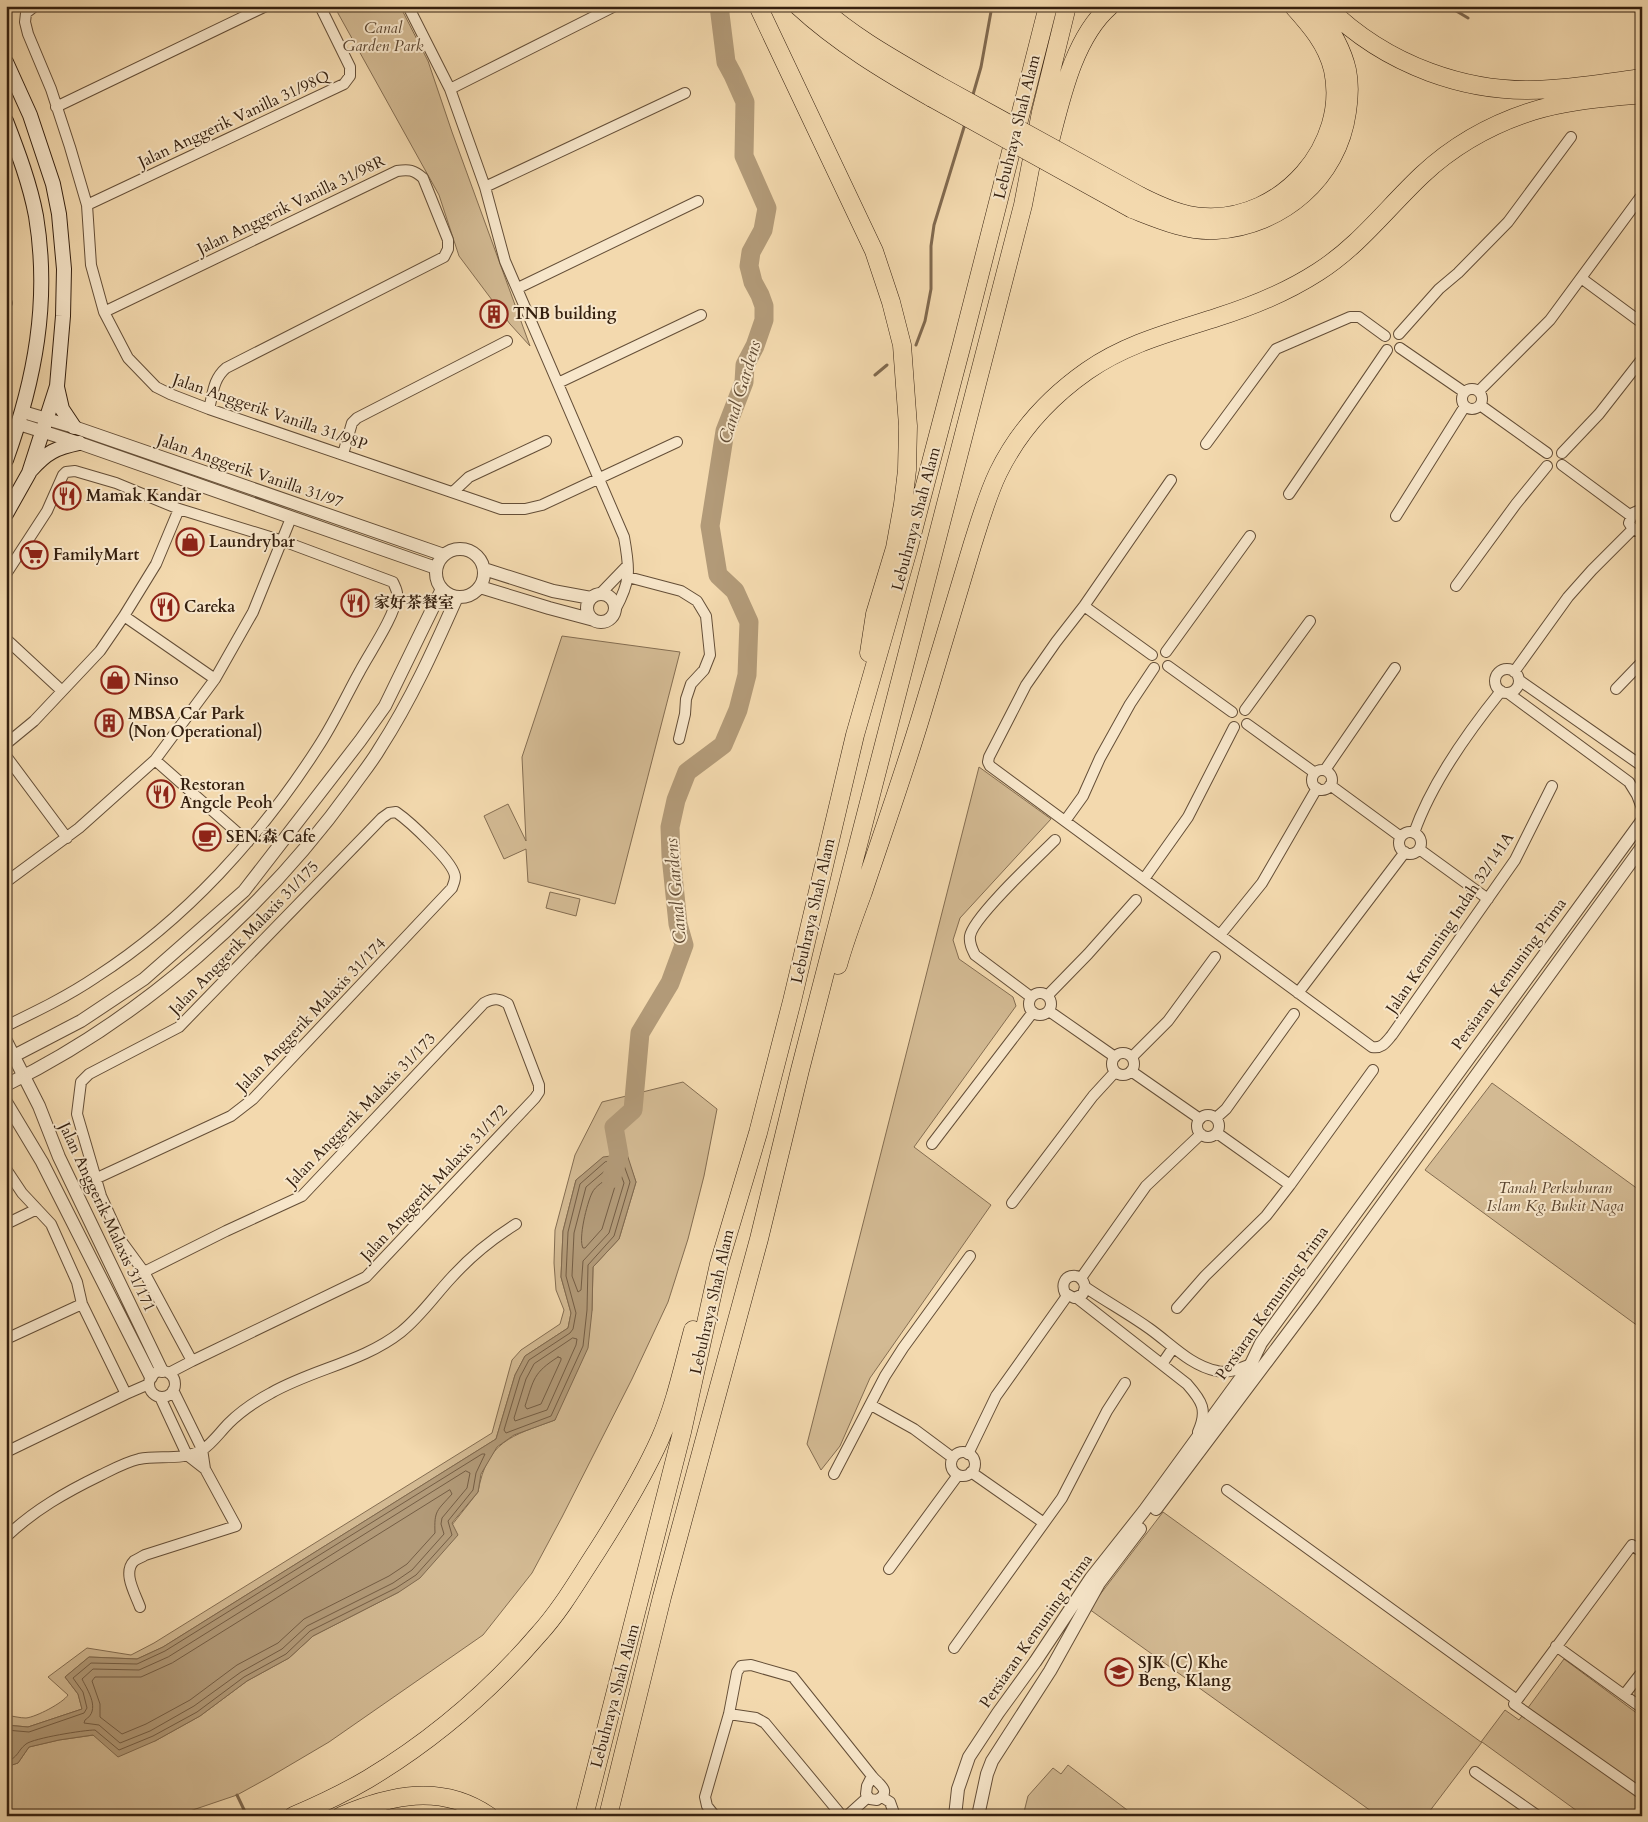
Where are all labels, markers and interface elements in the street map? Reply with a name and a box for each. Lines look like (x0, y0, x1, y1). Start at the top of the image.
park label: Canal Garden Park (342, 17, 424, 57)
street label: Lebuhraya Shah Alam (988, 52, 1046, 202)
street label: Jalan Anggerik Vanilla 31/98Q (133, 65, 334, 174)
street label: Jalan Anggerik Vanilla 31/98R (192, 150, 389, 261)
building icon: TNB building (479, 299, 509, 329)
place label: TNB building (513, 303, 617, 325)
water label: Canal Gardens (712, 337, 768, 447)
street label: Jalan Anggerik Vanilla 31/98P (168, 368, 370, 456)
street label: Jalan Anggerik Vanilla 31/97 (152, 428, 346, 513)
street label: Lebuhraya Shah Alam (886, 444, 946, 593)
restaurant icon: Mamak Kandar (52, 481, 82, 511)
place label: Mamak Kandar (86, 485, 202, 507)
shop icon: Laundrybar (175, 527, 205, 557)
place label: Laundrybar (209, 531, 296, 553)
supermarket icon: FamilyMart (19, 540, 49, 570)
place label: FamilyMart (53, 544, 139, 566)
restaurant icon: 家好茶餐室 (340, 588, 370, 618)
restaurant icon: Careka (150, 592, 180, 622)
place label: 家好茶餐室 (374, 592, 454, 614)
place label: Careka (184, 596, 235, 618)
shop icon: Ninso (100, 665, 130, 695)
place label: Ninso (134, 669, 179, 691)
place label: MBSA Car Park (Non Operational) (128, 703, 263, 743)
building icon: MBSA Car Park (Non Operational) (94, 708, 124, 738)
place label: Restoran Angcle Peoh (180, 774, 273, 814)
restaurant icon: Restoran Angcle Peoh (146, 779, 176, 809)
cafe icon: SEN.森 Cafe (192, 822, 222, 852)
place label: SEN.森 Cafe (226, 826, 316, 848)
street label: Jalan Kemuning Indah 32/141A (1380, 827, 1520, 1020)
street label: Lebuhraya Shah Alam (786, 836, 840, 986)
water label: Canal Gardens (659, 837, 693, 945)
street label: Jalan Anggerik Malaxis 31/175 (163, 856, 324, 1021)
street label: Persiaran Kemuning Prima (1446, 893, 1572, 1055)
street label: Jalan Anggerik Malaxis 31/174 (230, 933, 391, 1098)
street label: Jalan Anggerik Malaxis 31/173 (280, 1028, 441, 1193)
street label: Jalan Anggerik Malaxis 31/172 (354, 1100, 513, 1268)
street label: Jalan Anggerik Malaxis 31/171 (52, 1117, 161, 1315)
park label: Tanah Perkuburan Islam Kg. Bukit Naga (1486, 1177, 1624, 1217)
street label: Persiaran Kemuning Prima (1210, 1222, 1334, 1384)
street label: Lebuhraya Shah Alam (685, 1227, 739, 1377)
street label: Persiaran Kemuning Prima (974, 1550, 1098, 1712)
street label: Lebuhraya Shah Alam (585, 1621, 645, 1770)
place label: SJK (C) Khe Beng, Klang (1138, 1652, 1231, 1692)
school or university icon: SJK (C) Khe Beng, Klang (1104, 1657, 1134, 1687)

